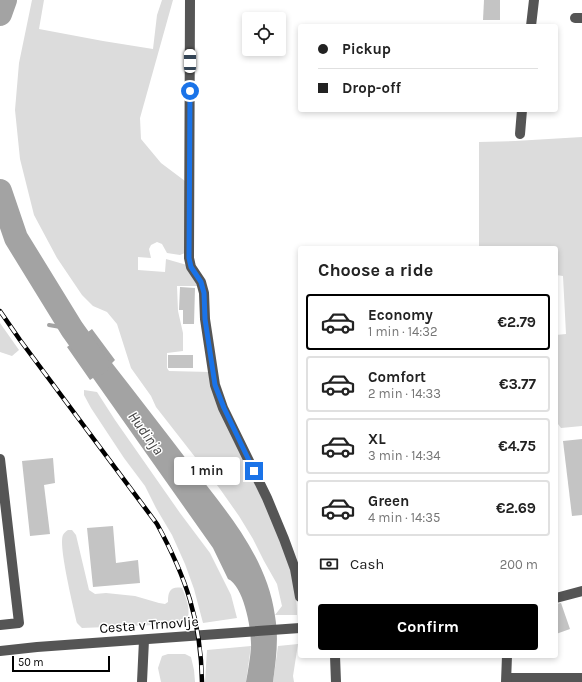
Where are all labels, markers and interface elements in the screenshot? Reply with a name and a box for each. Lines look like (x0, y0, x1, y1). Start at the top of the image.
map controls (242, 12, 286, 56)
button: locate (242, 12, 286, 56)
text: Pickup (342, 40, 391, 58)
car (184, 49, 196, 73)
text: Drop-off (342, 79, 401, 97)
route start (181, 82, 199, 100)
text: Choose a ride (318, 259, 433, 281)
icon: car (320, 304, 356, 340)
text: Economy (368, 306, 433, 324)
text: €2.79 (498, 313, 536, 331)
text: 1 min · 14:32 (368, 324, 438, 339)
icon: car (320, 366, 356, 402)
text: Comfort (368, 368, 426, 386)
text: €3.77 (499, 375, 536, 393)
text: 2 min · 14:33 (368, 386, 441, 401)
water label: Hudinja (124, 408, 168, 458)
icon: car (320, 428, 356, 464)
text: XL (368, 430, 386, 448)
text: €4.75 (498, 437, 536, 455)
text: 3 min · 14:34 (368, 448, 441, 463)
callout: 1 min (174, 457, 240, 485)
route end (245, 462, 263, 480)
text: 1 min (191, 463, 223, 478)
icon: car (320, 490, 356, 526)
text: Green (368, 492, 409, 510)
text: €2.69 (496, 499, 536, 517)
text: 4 min · 14:35 (368, 510, 440, 525)
icon: cash (318, 553, 340, 575)
text: Cash (350, 555, 384, 573)
text: 200 m (500, 557, 538, 572)
button: Confirm (318, 604, 538, 650)
street label: Cesta v Trnovlje (99, 613, 199, 637)
scale bar (12, 654, 110, 673)
text: 50 m (18, 656, 44, 669)

